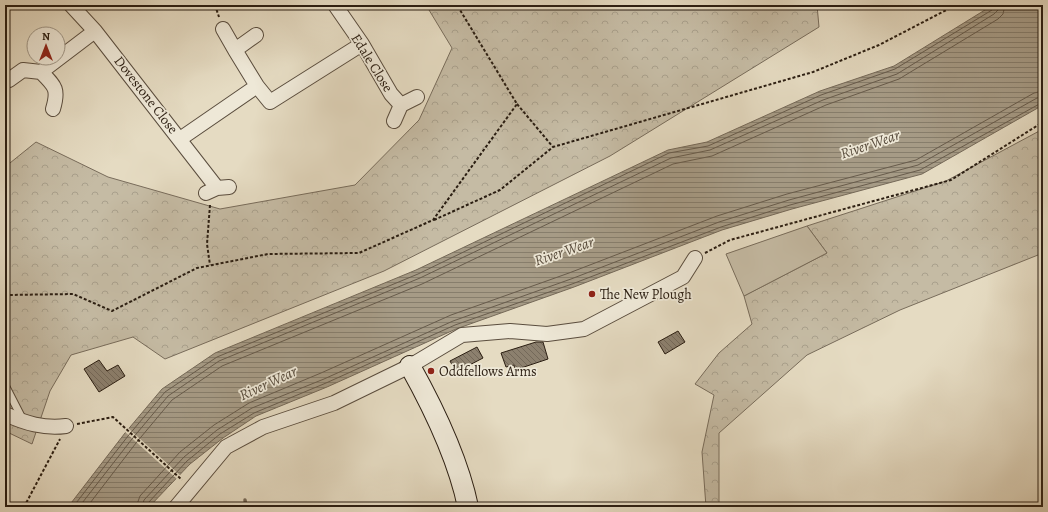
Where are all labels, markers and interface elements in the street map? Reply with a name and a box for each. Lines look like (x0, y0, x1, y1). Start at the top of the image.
north arrow (26, 26, 66, 66)
text: N (42, 29, 50, 44)
street label: Edale Close (347, 30, 397, 96)
street label: Dovestone Close (110, 52, 182, 138)
water label: River Wear (838, 124, 903, 163)
water label: River Wear (532, 231, 597, 270)
place label: The New Plough (600, 285, 692, 304)
marker: The New Plough (587, 289, 597, 299)
water label: River Wear (236, 361, 301, 405)
place label: Oddfellows Arms (439, 362, 537, 381)
marker: Oddfellows Arms (426, 366, 436, 376)

